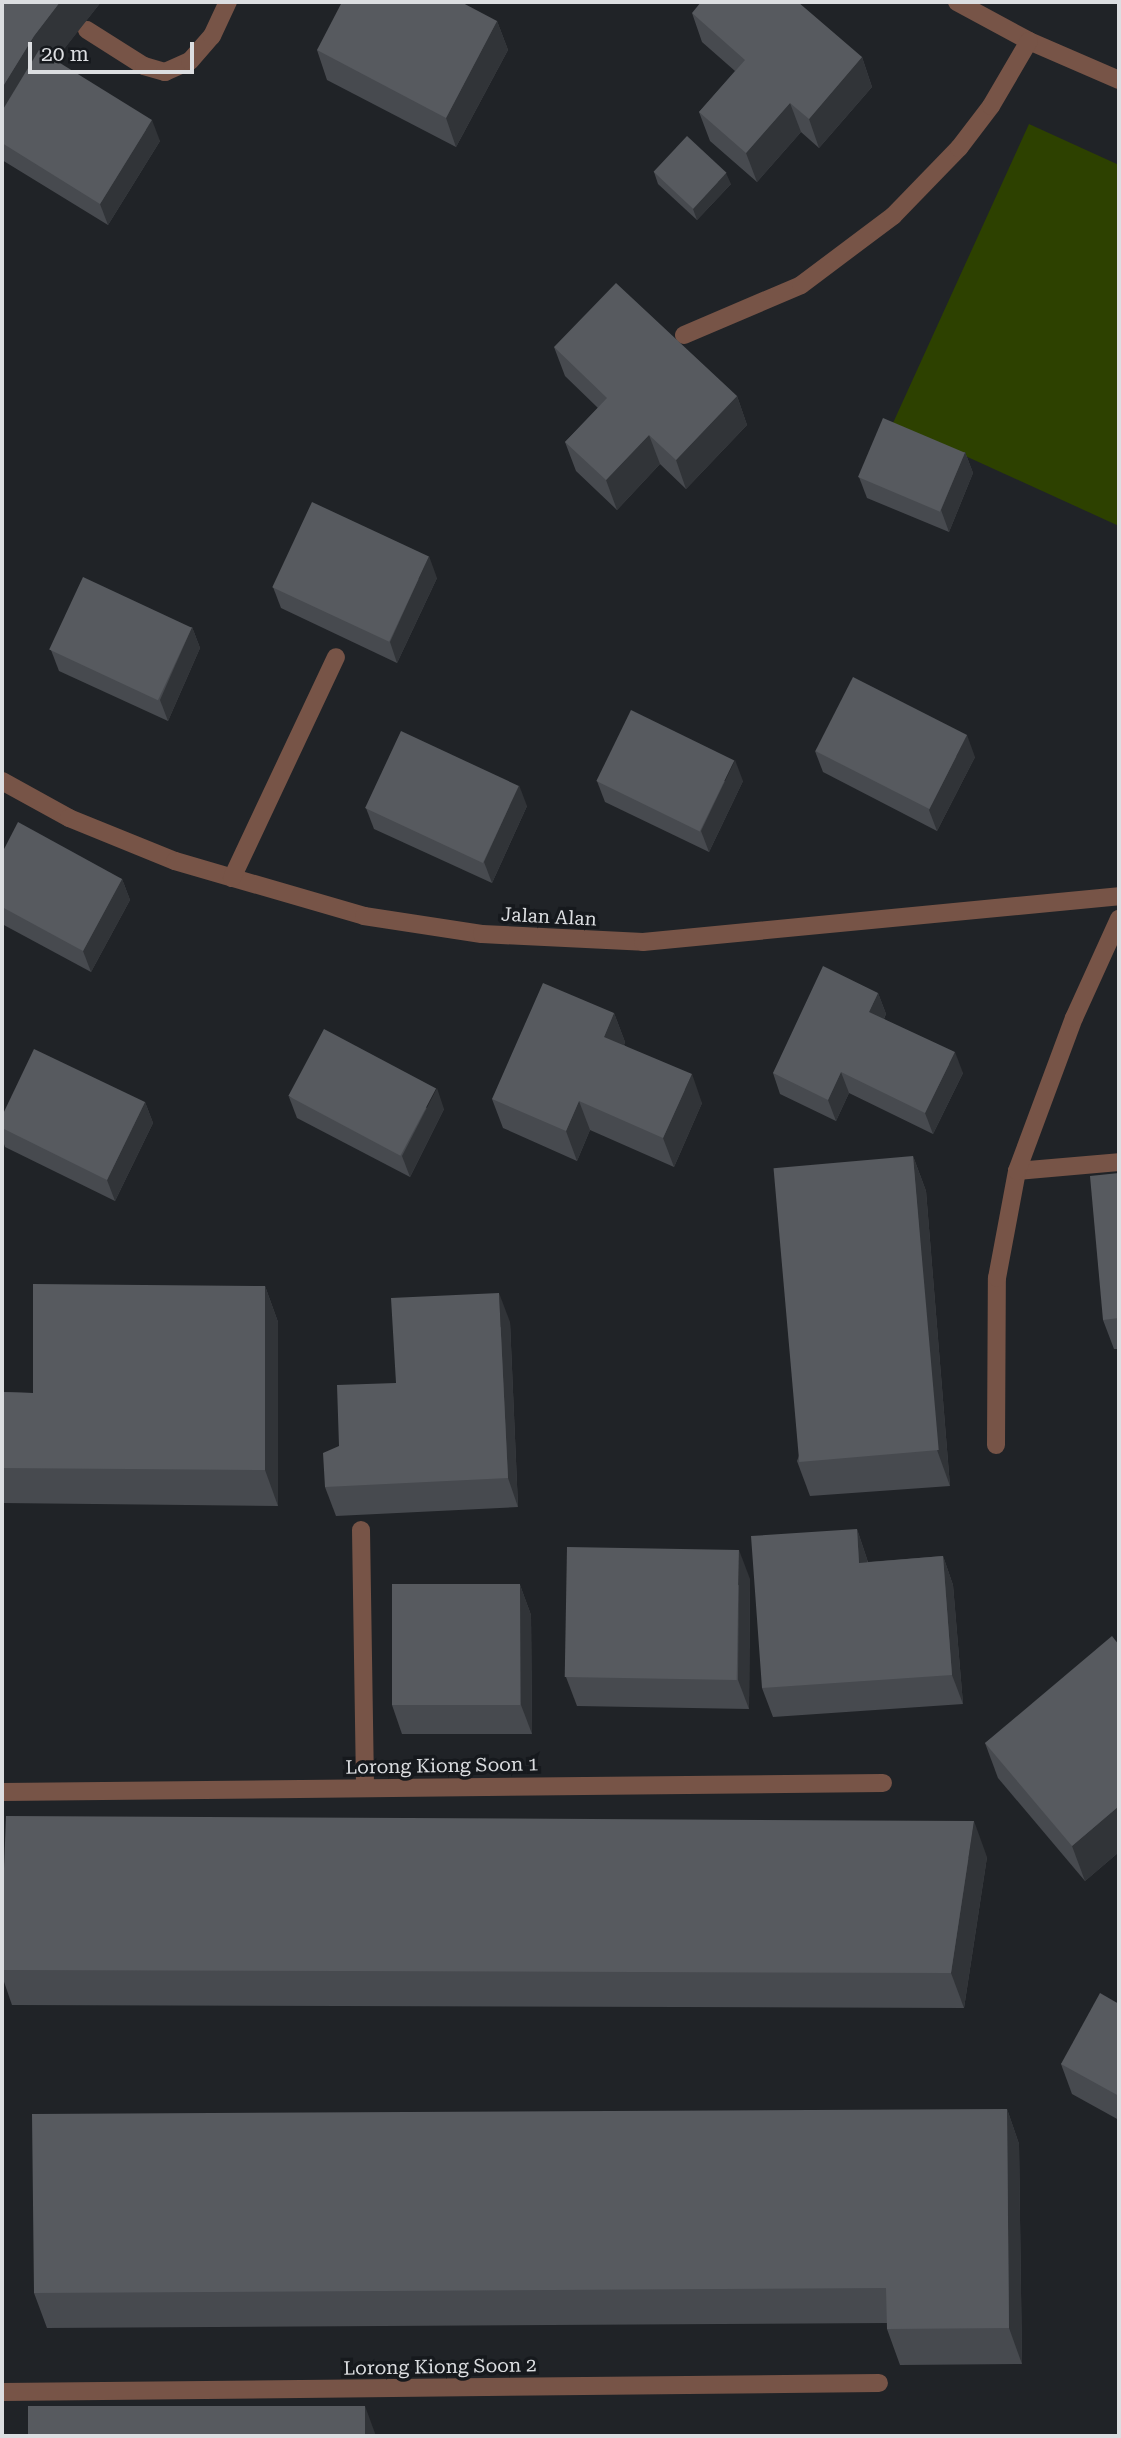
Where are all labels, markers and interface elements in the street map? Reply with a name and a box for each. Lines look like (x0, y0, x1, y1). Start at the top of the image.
scale bar (32, 28, 198, 72)
text: 20 m (41, 42, 89, 66)
street label: Jalan Alan (501, 903, 597, 931)
street label: Lorong Kiong Soon 1 (345, 1753, 539, 1779)
street label: Lorong Kiong Soon 2 (343, 2354, 537, 2380)

